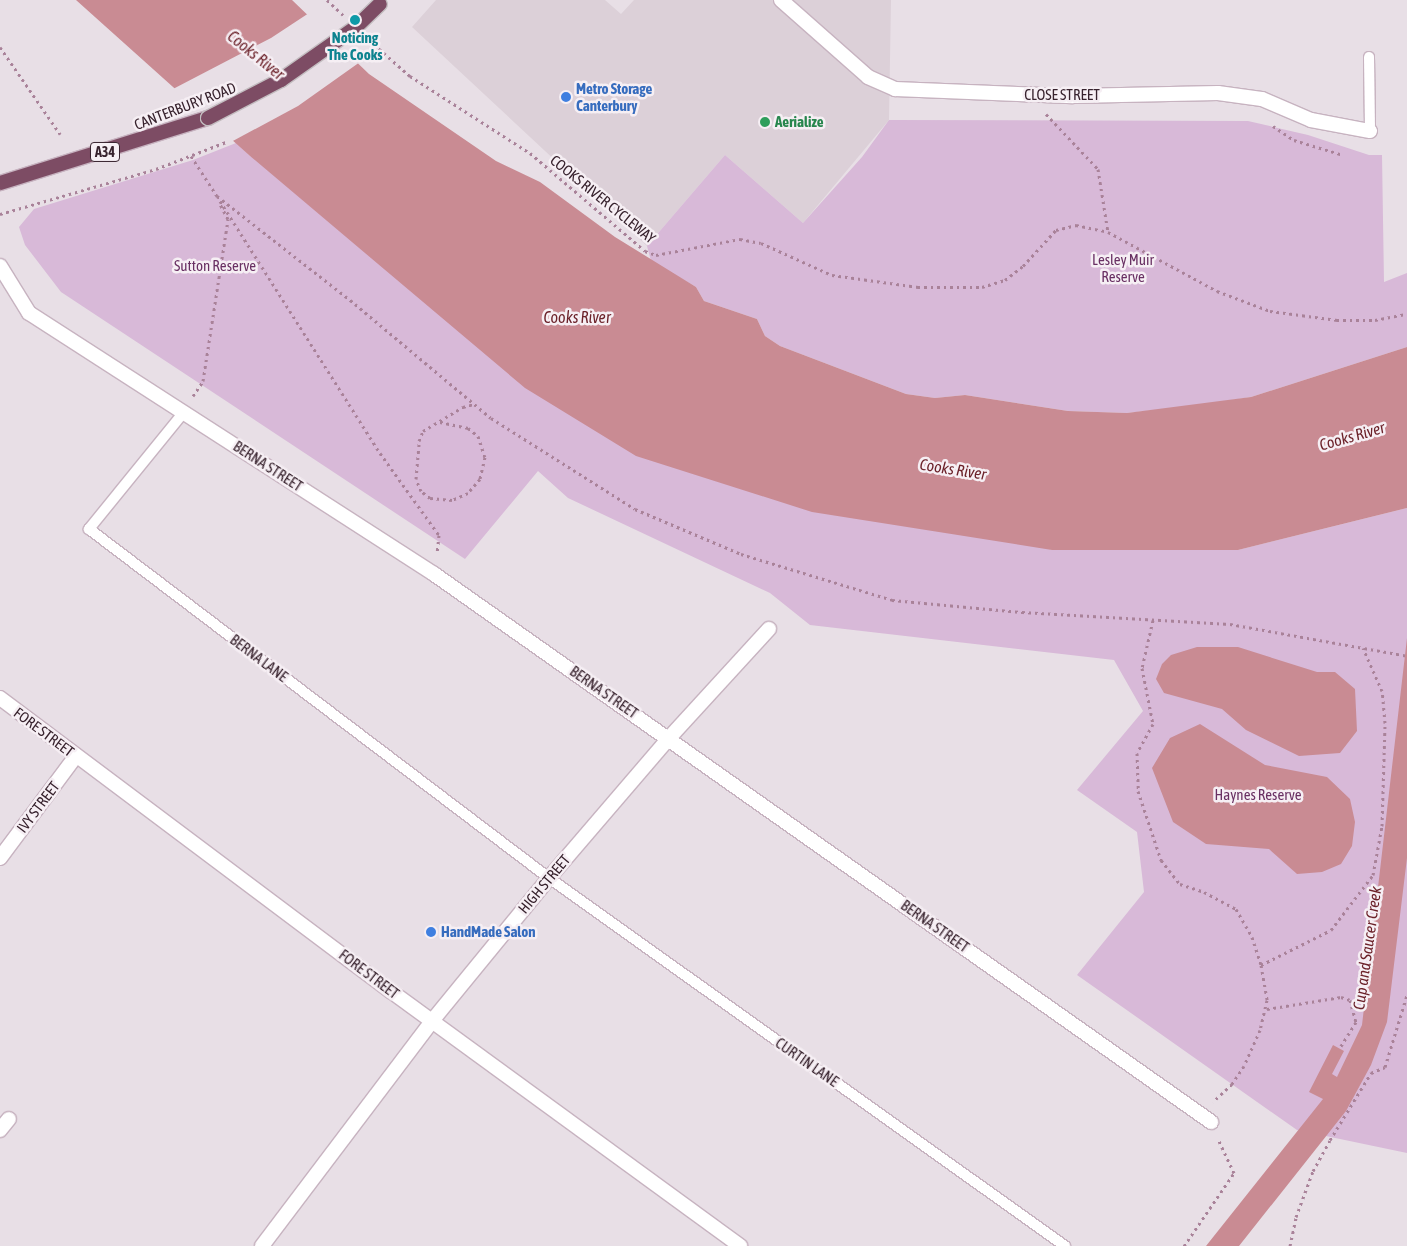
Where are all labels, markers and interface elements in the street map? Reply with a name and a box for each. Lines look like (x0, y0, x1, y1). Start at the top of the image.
marker: Noticing The Cooks (349, 14, 361, 26)
water label: Cooks River (224, 26, 288, 84)
place label: Noticing The Cooks (327, 28, 383, 63)
street label: CANTERBURY ROAD (132, 78, 238, 134)
place label: Metro Storage Canterbury (576, 79, 652, 114)
street label: CLOSE STREET (1024, 86, 1100, 104)
marker: Metro Storage Canterbury (560, 91, 572, 103)
place label: Aerialize (775, 113, 823, 131)
marker: Aerialize (759, 116, 771, 128)
road number: A34 (89, 140, 121, 163)
street label: COOKS RIVER CYCLEWAY (547, 151, 659, 247)
park label: Lesley Muir Reserve (1092, 250, 1154, 285)
park label: Sutton Reserve (174, 257, 256, 275)
water label: Cooks River (543, 307, 611, 327)
water label: Cooks River (1317, 418, 1387, 454)
street label: BERNA STREET (230, 437, 306, 495)
water label: Cooks River (918, 454, 988, 484)
street label: BERNA LANE (227, 630, 291, 686)
street label: BERNA STREET (566, 662, 642, 722)
street label: FORE STREET (10, 704, 78, 760)
street label: IVY STREET (13, 778, 63, 836)
park label: Haynes Reserve (1215, 786, 1301, 804)
street label: HIGH STREET (514, 851, 574, 917)
water label: Cup and Saucer Creek (1349, 885, 1385, 1011)
street label: BERNA STREET (897, 896, 973, 956)
place label: HandMade Salon (441, 923, 535, 941)
marker: HandMade Salon (425, 926, 437, 938)
street label: FORE STREET (335, 946, 403, 1002)
street label: CURTIN LANE (772, 1034, 842, 1090)

